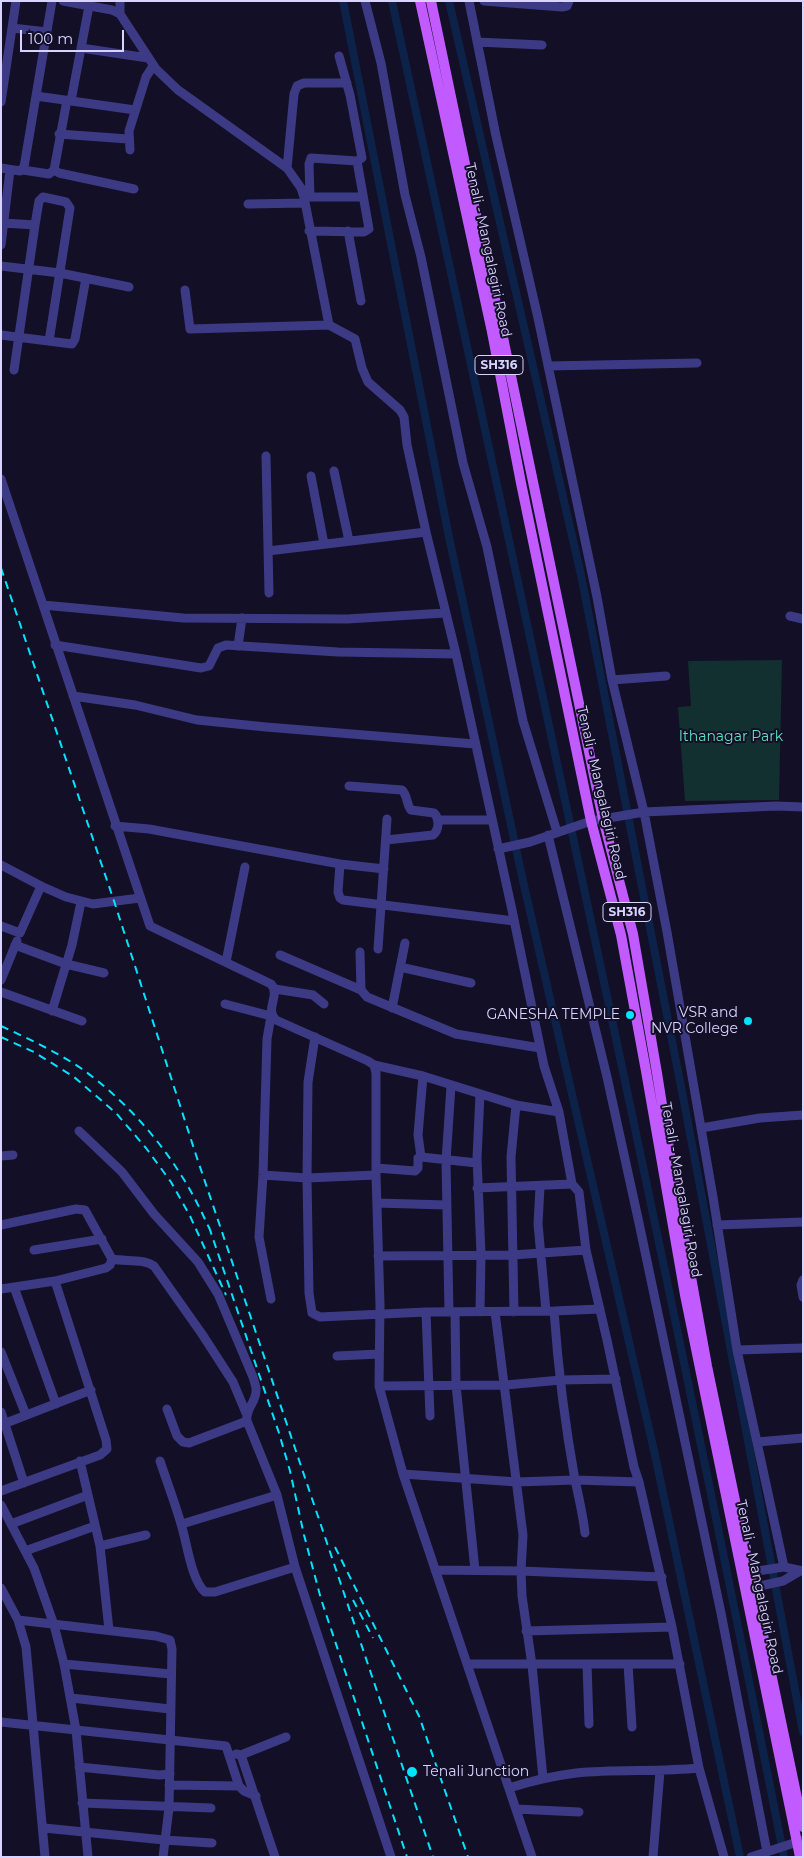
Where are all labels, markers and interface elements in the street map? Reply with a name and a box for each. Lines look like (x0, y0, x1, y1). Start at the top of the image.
scale bar (22, 20, 126, 52)
text: 100 m (28, 29, 73, 48)
street label: Tenali - Mangalagiri Road (461, 161, 515, 339)
road number: SH316 (475, 356, 523, 374)
street label: Tenali - Mangalagiri Road (573, 705, 629, 881)
park label: Ithanagar Park (679, 729, 783, 745)
road number: SH316 (603, 902, 651, 922)
place label: VSR and NVR College (651, 1005, 738, 1038)
place label: GANESHA TEMPLE (486, 1007, 620, 1023)
marker: GANESHA TEMPLE (624, 1009, 636, 1021)
marker: VSR and NVR College (742, 1015, 754, 1027)
street label: Tenali - Mangalagiri Road (657, 1101, 705, 1279)
street label: Tenali - Mangalagiri Road (732, 1498, 786, 1676)
place label: Tenali Junction (423, 1764, 529, 1780)
marker: Tenali Junction (405, 1765, 419, 1779)

